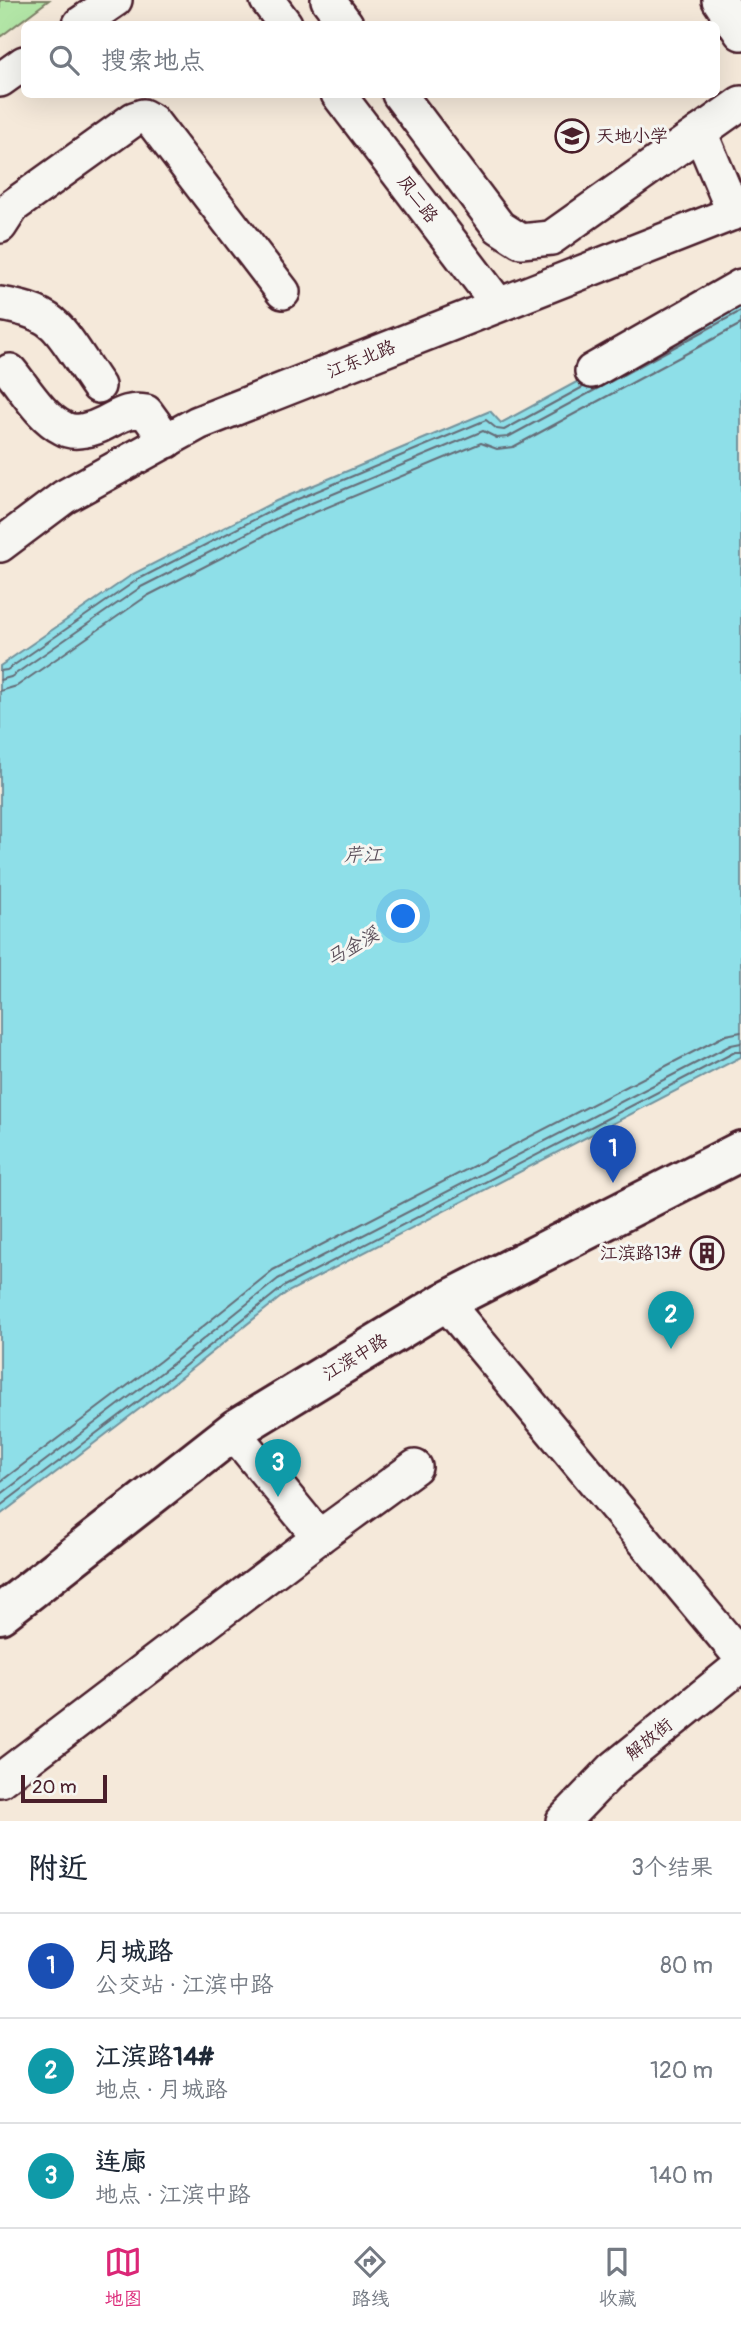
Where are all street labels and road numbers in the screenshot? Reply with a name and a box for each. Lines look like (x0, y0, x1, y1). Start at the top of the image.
street label: 凤二路 (392, 171, 443, 228)
street label: 江东北路 (324, 335, 399, 384)
street label: 江滨中路 (318, 1329, 392, 1386)
street label: 解放街 (621, 1713, 678, 1765)

